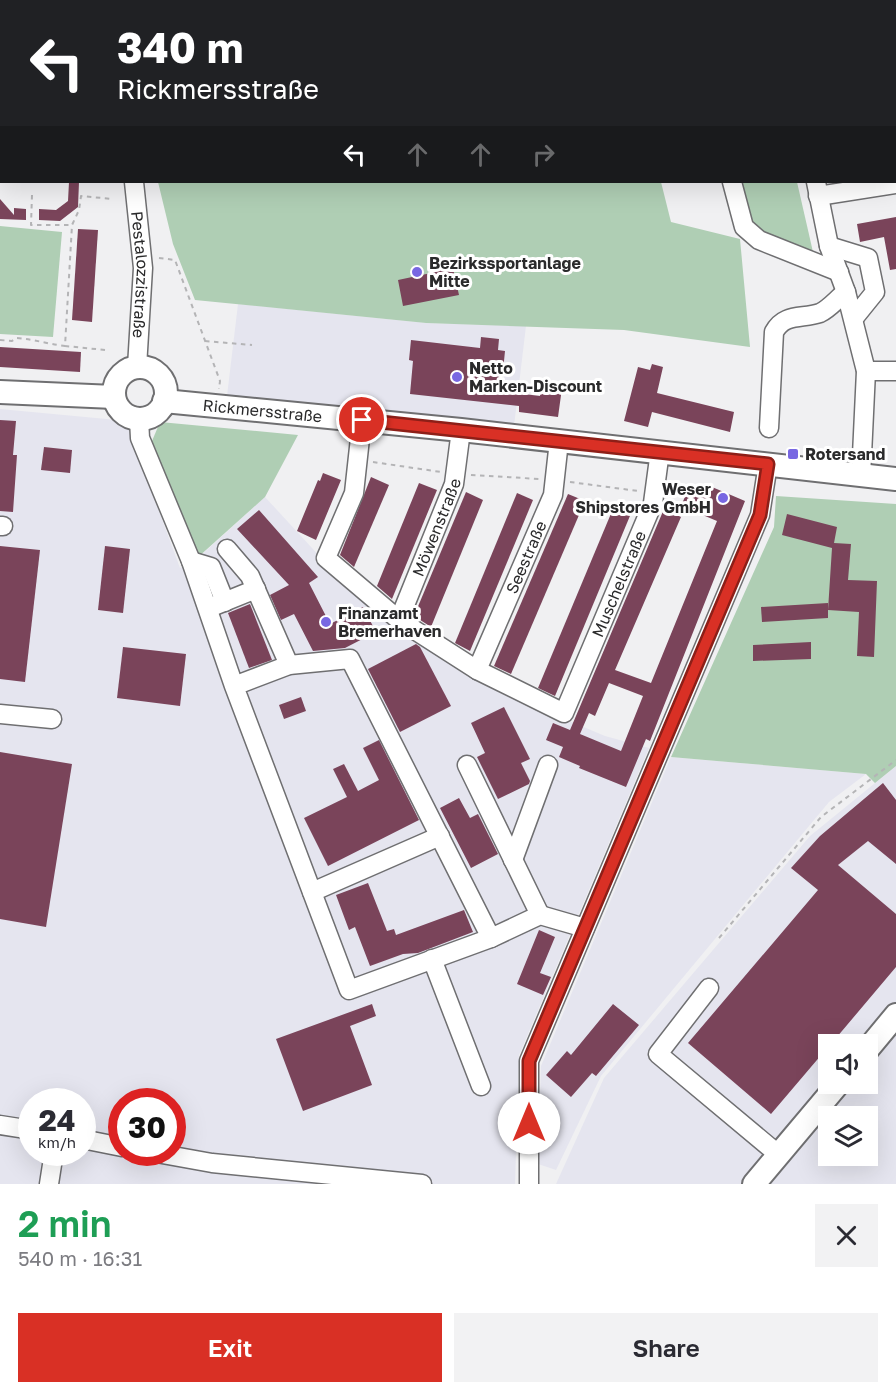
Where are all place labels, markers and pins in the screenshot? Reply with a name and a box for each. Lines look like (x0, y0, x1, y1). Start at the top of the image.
place label: Bezirkssportanlage Mitte (429, 253, 581, 291)
marker: Bezirkssportanlage Mitte (410, 265, 424, 279)
place label: Netto Marken-Discount (469, 358, 602, 396)
marker: Netto Marken-Discount (450, 370, 464, 384)
pin (336, 394, 387, 445)
place label: Rotersand (805, 444, 885, 464)
marker: Rotersand (786, 447, 800, 461)
place label: Weser Shipstores GmbH (575, 479, 711, 517)
marker: Weser Shipstores GmbH (716, 491, 730, 505)
place label: Finanzamt Bremerhaven (338, 603, 442, 641)
marker: Finanzamt Bremerhaven (319, 615, 333, 629)

